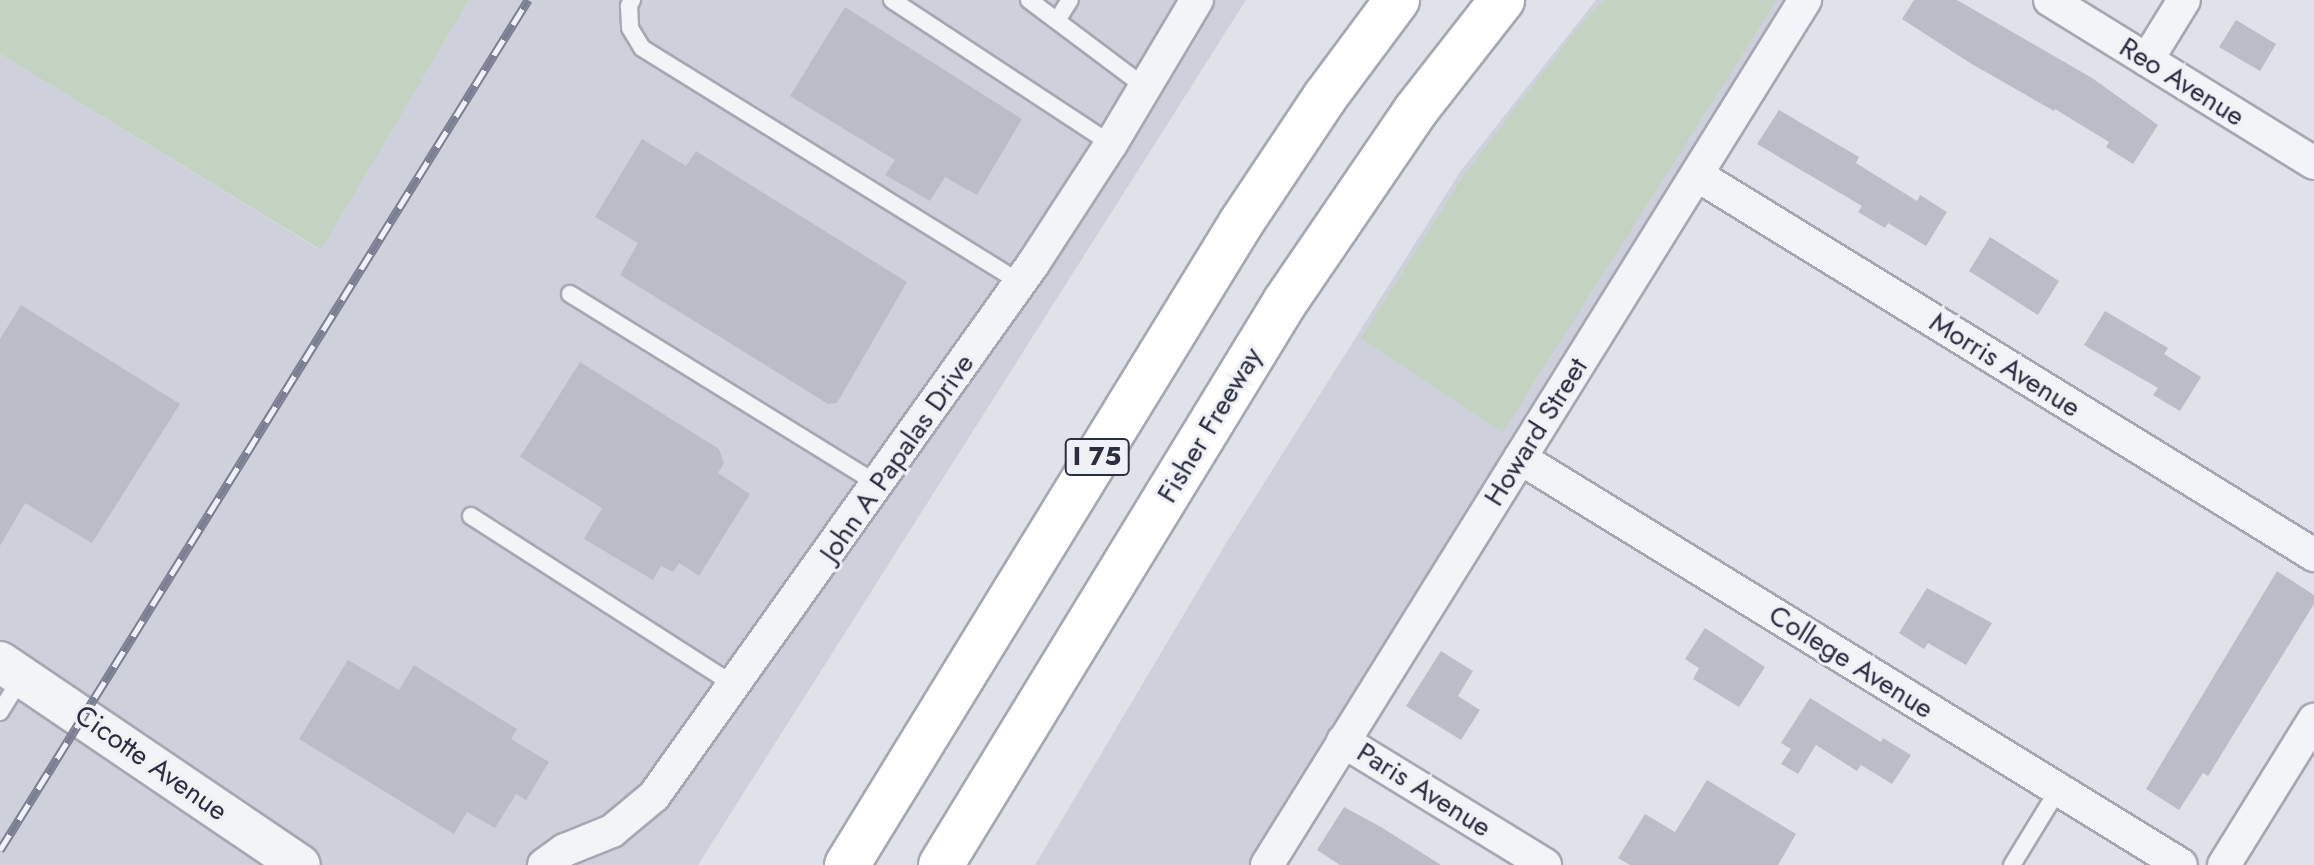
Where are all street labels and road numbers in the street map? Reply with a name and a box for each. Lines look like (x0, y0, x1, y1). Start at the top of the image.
street label: Reo Avenue (2113, 30, 2251, 134)
street label: Morris Avenue (1923, 305, 2087, 425)
street label: Fisher Freeway (1150, 341, 1270, 509)
street label: John A Papalas Drive (813, 348, 981, 568)
street label: Howard Street (1477, 352, 1595, 512)
road number: I 75 (1063, 435, 1131, 479)
street label: College Avenue (1762, 598, 1940, 726)
street label: Cicotte Avenue (68, 698, 234, 828)
street label: Paris Avenue (1351, 736, 1497, 844)

